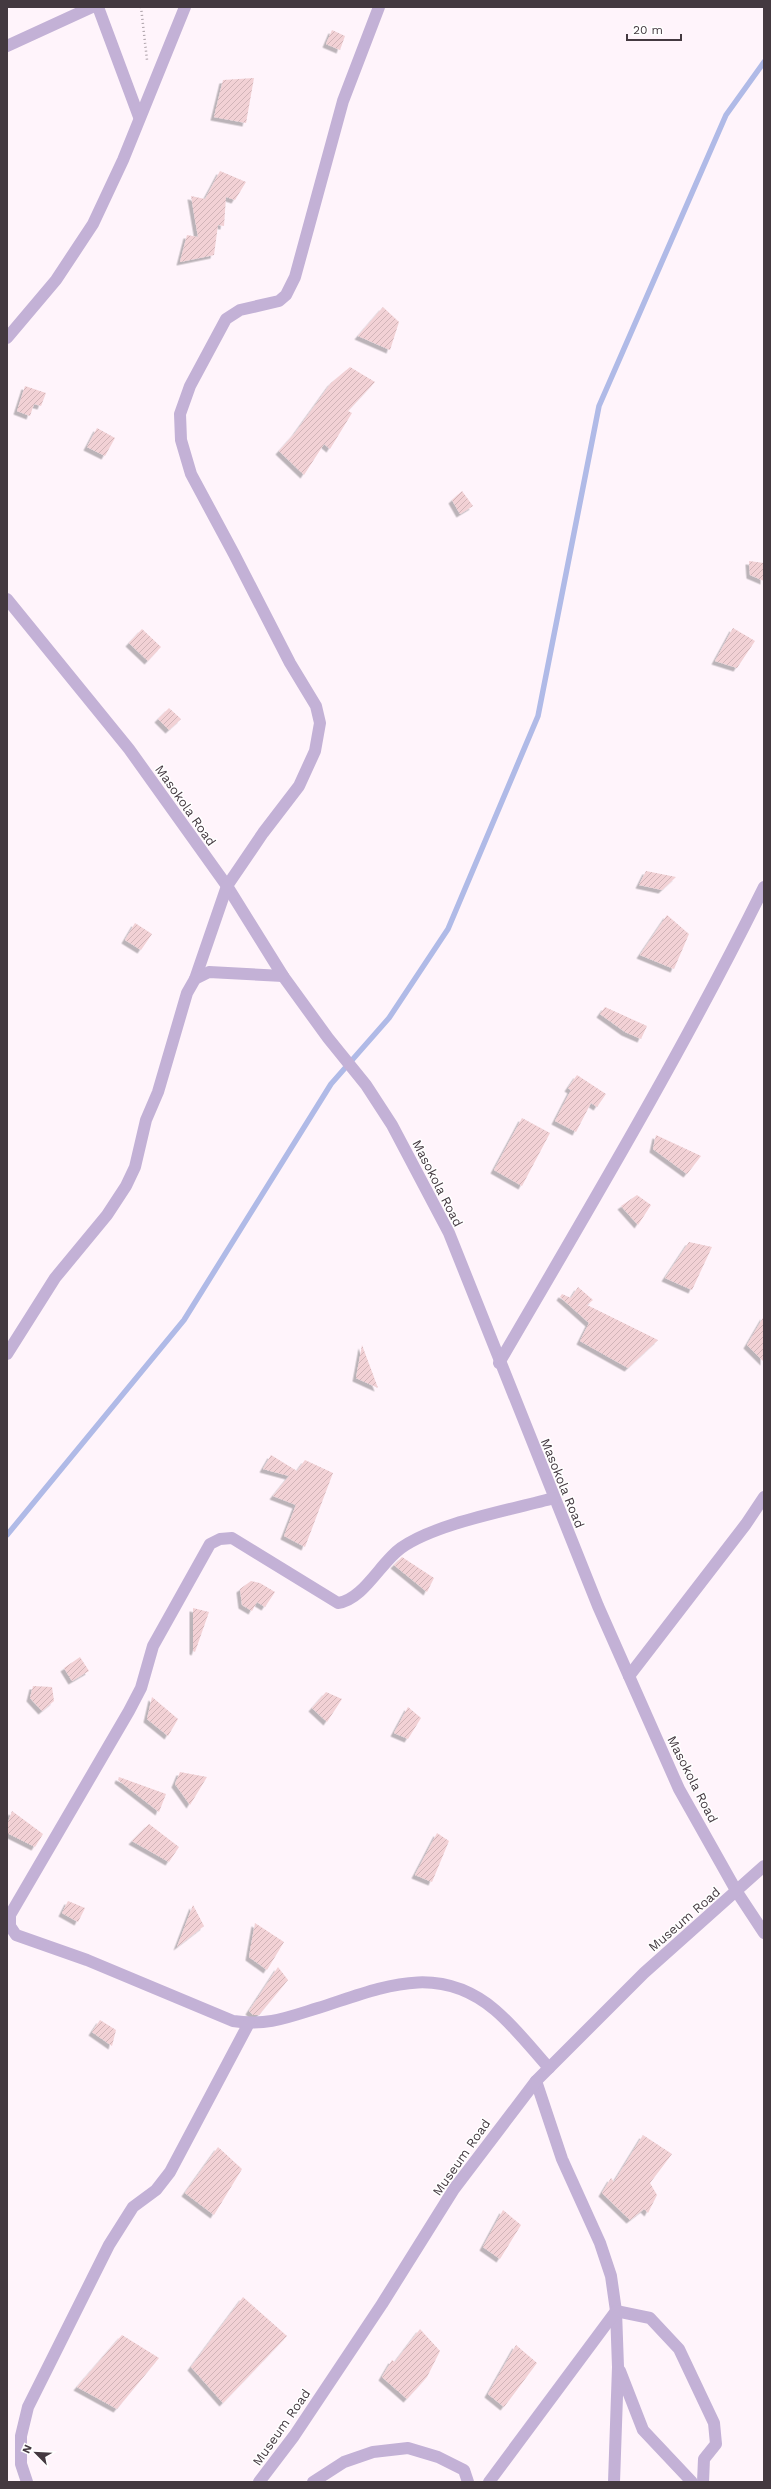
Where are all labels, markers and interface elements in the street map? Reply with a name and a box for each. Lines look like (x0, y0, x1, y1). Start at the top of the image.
scale bar (627, 16, 681, 42)
text: 20 m (633, 23, 663, 37)
street label: Masokola Road (152, 762, 219, 849)
street label: Masokola Road (409, 1137, 466, 1229)
street label: Masokola Road (538, 1436, 587, 1530)
street label: Masokola Road (664, 1733, 721, 1825)
street label: Museum Road (645, 1884, 723, 1955)
street label: Museum Road (429, 2116, 493, 2198)
street label: Museum Road (249, 2386, 313, 2468)
north arrow (16, 2433, 56, 2473)
text: N (20, 2443, 35, 2456)

